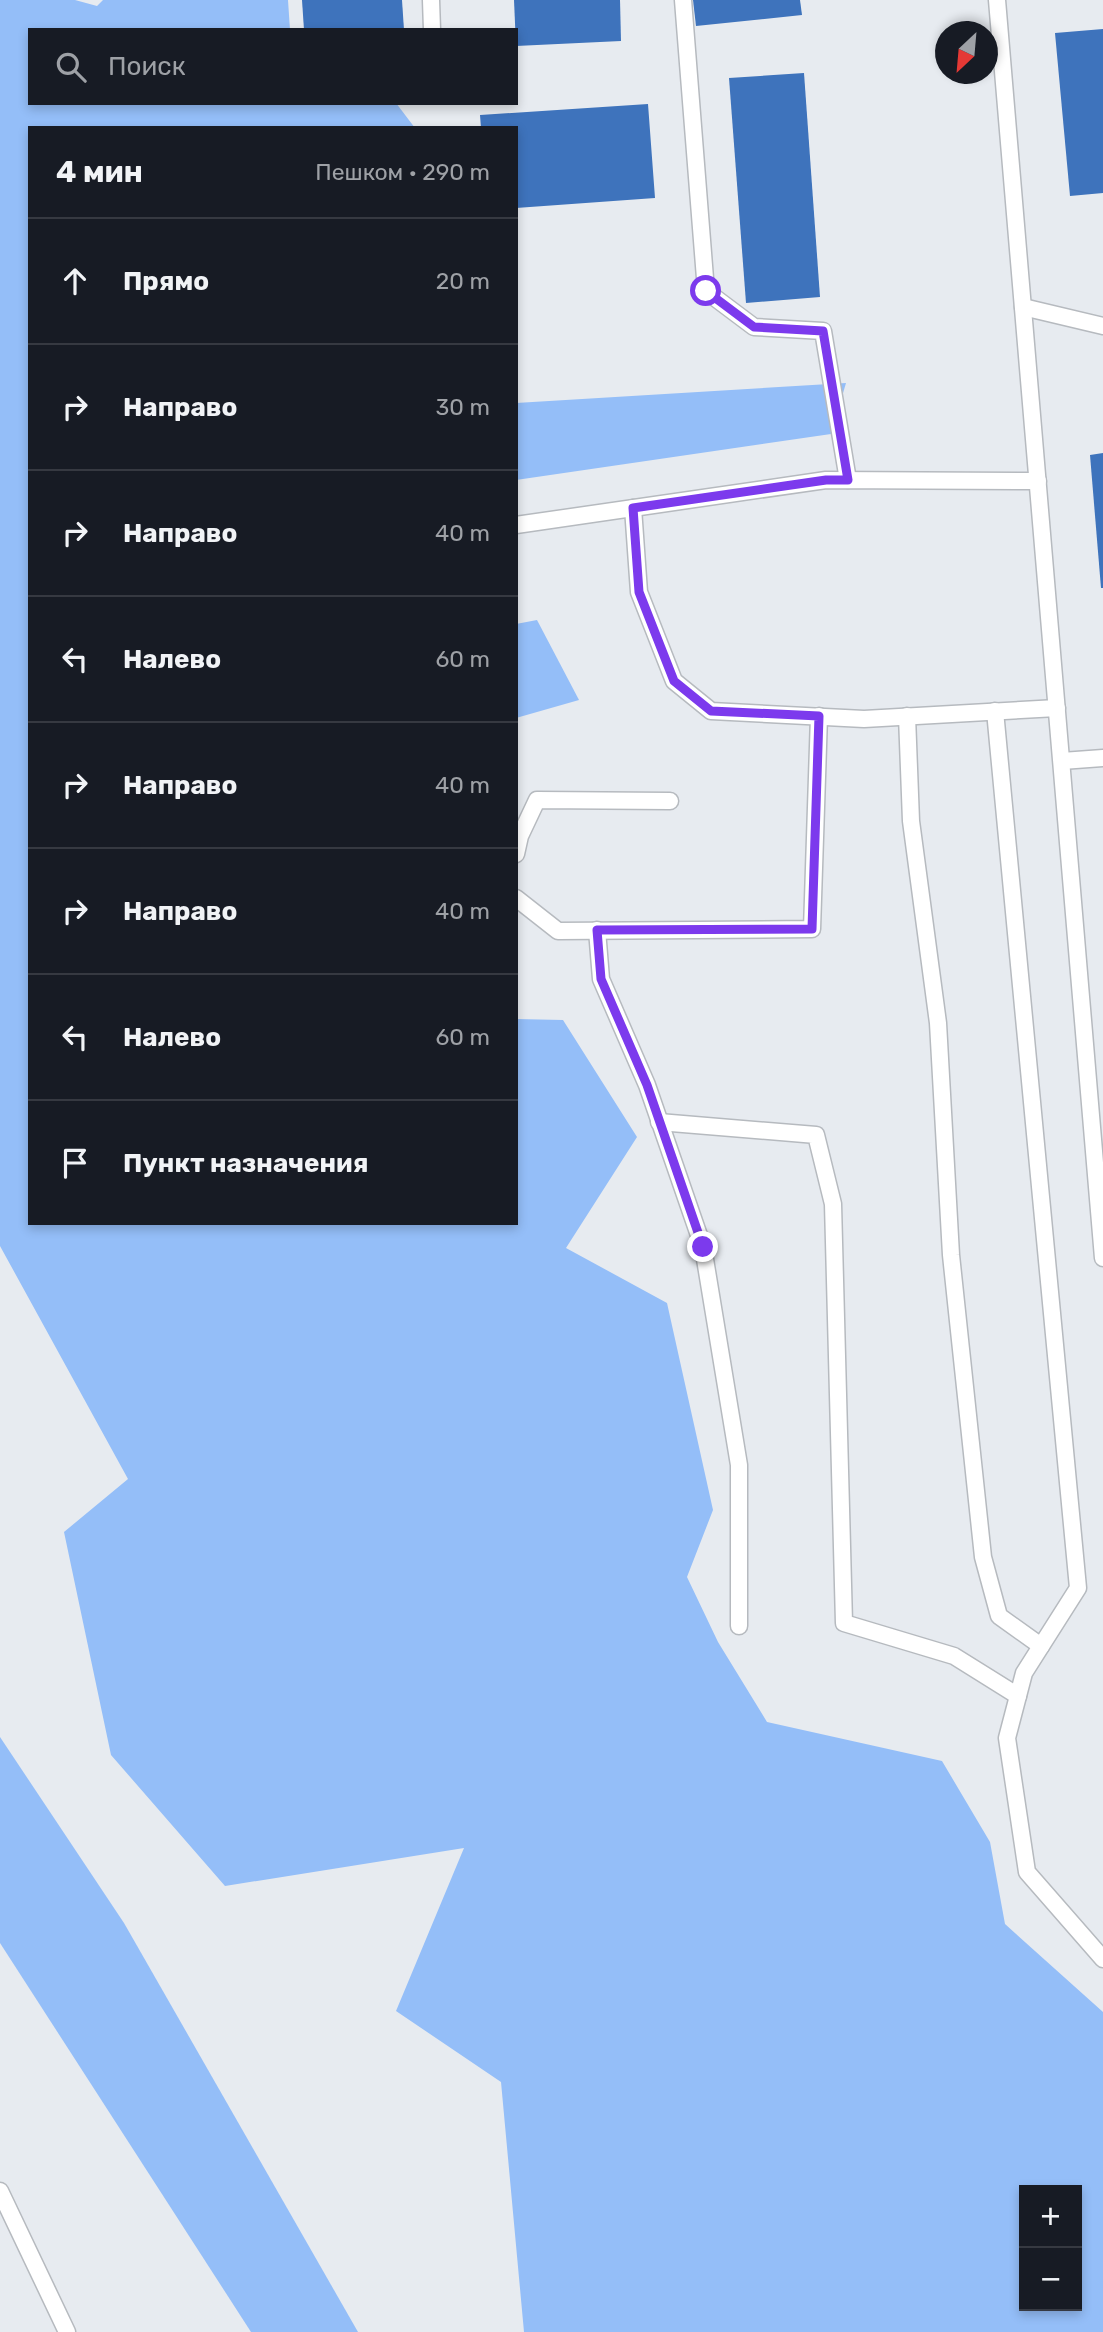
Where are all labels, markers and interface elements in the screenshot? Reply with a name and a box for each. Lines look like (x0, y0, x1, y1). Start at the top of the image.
north arrow (935, 21, 998, 84)
search box (28, 28, 518, 105)
icon: search (52, 48, 90, 86)
text: Поиск (108, 51, 186, 82)
text: 4 мин (56, 154, 143, 190)
text: Пешком · 290 m (315, 158, 490, 186)
icon: ahead (56, 262, 94, 300)
text: Прямо (123, 266, 209, 297)
text: 20 m (436, 267, 490, 295)
route start (690, 275, 721, 306)
icon: right (56, 388, 94, 426)
text: Направо (123, 392, 237, 423)
text: 30 m (435, 393, 490, 421)
icon: right (56, 514, 94, 552)
text: Направо (123, 518, 237, 549)
text: 40 m (435, 519, 490, 547)
icon: left (56, 640, 94, 678)
text: Налево (123, 644, 221, 675)
text: 60 m (435, 645, 490, 673)
icon: right (56, 766, 94, 804)
text: Направо (123, 770, 237, 801)
text: 40 m (435, 771, 490, 799)
icon: right (56, 892, 94, 930)
text: Направо (123, 896, 237, 927)
text: 40 m (435, 897, 490, 925)
icon: left (56, 1018, 94, 1056)
text: Налево (123, 1022, 221, 1053)
text: 60 m (435, 1023, 490, 1051)
icon: arrive (56, 1144, 94, 1182)
text: Пункт назначения (123, 1148, 368, 1179)
route end (687, 1231, 718, 1262)
map controls (1019, 2185, 1082, 2311)
button: + (1019, 2185, 1082, 2248)
button: − (1019, 2248, 1082, 2311)

